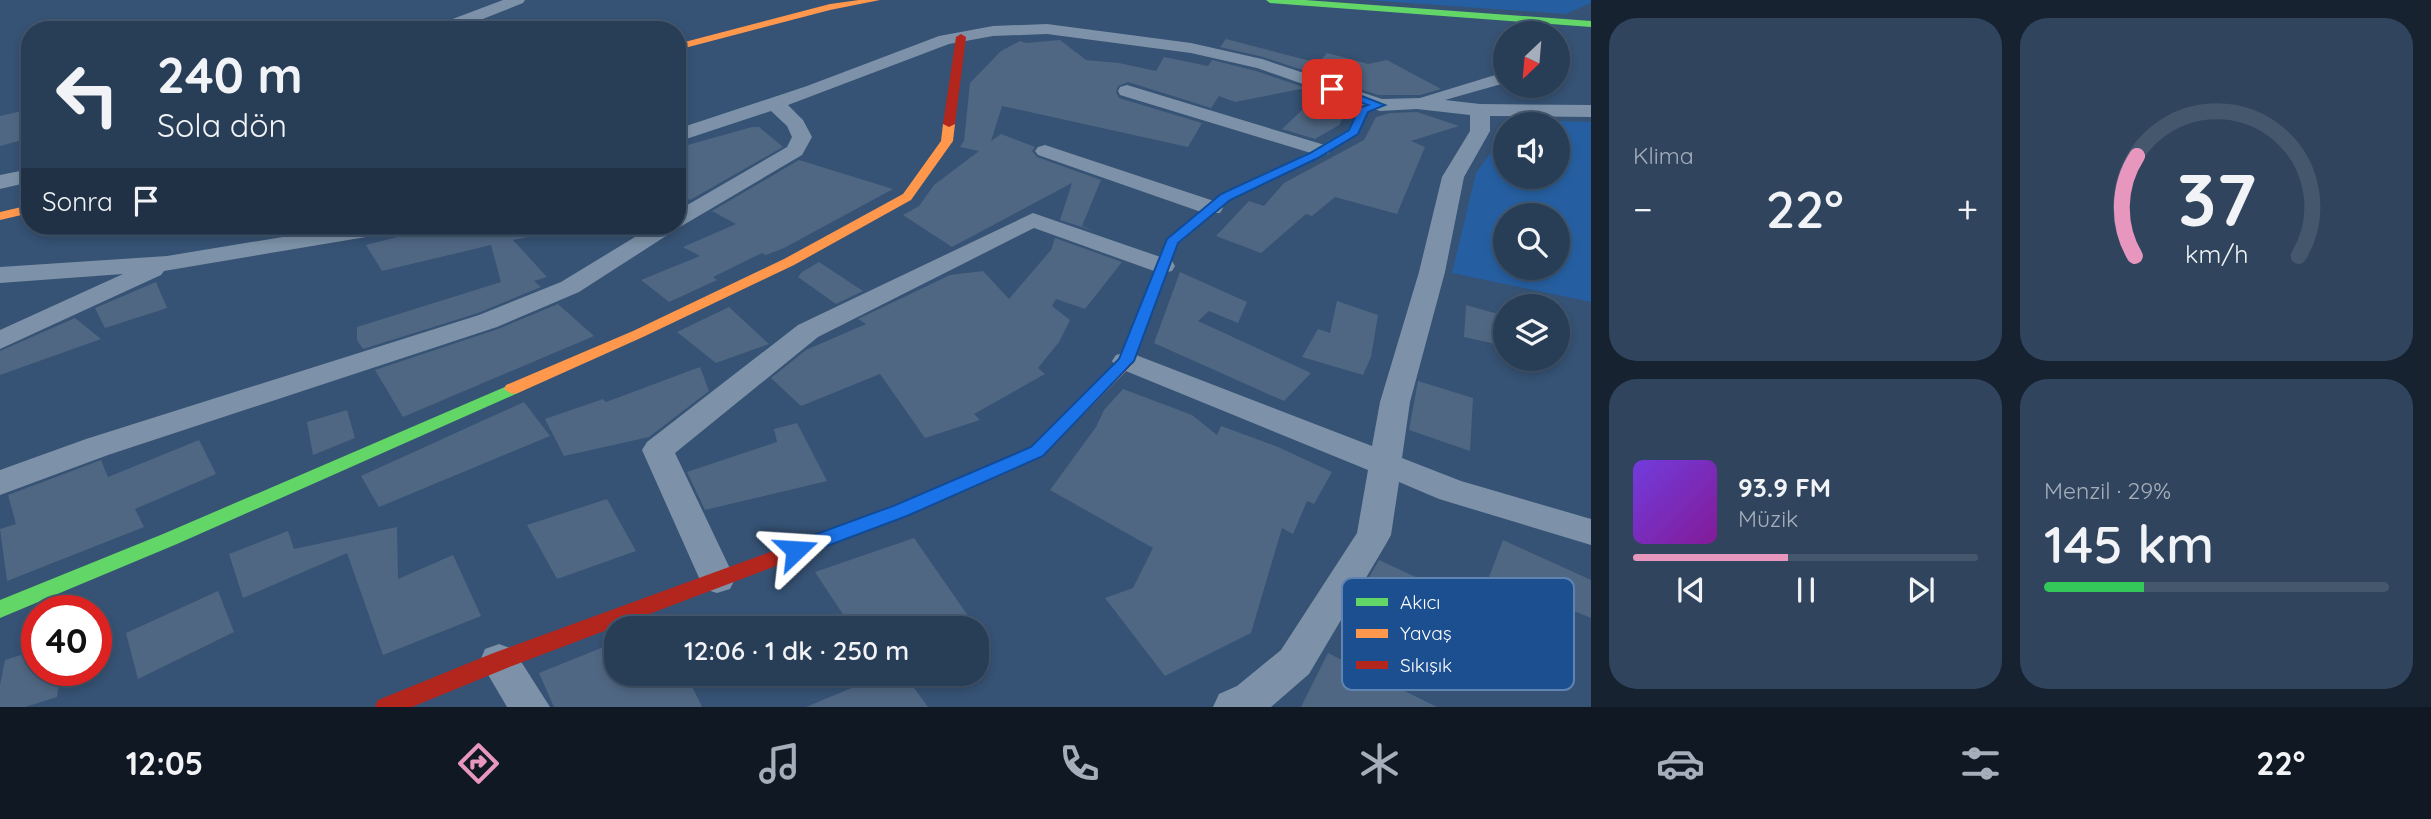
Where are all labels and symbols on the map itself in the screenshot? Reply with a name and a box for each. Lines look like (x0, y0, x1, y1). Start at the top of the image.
north arrow (1493, 21, 1570, 98)
pin (1302, 59, 1362, 119)
position arrow (759, 513, 833, 587)
legend (1342, 578, 1574, 690)
text: Akıcı (1400, 590, 1440, 614)
speed limit sign: 40 (21, 595, 112, 686)
text: Yavaş (1400, 621, 1452, 645)
text: Sıkışık (1400, 653, 1452, 677)

